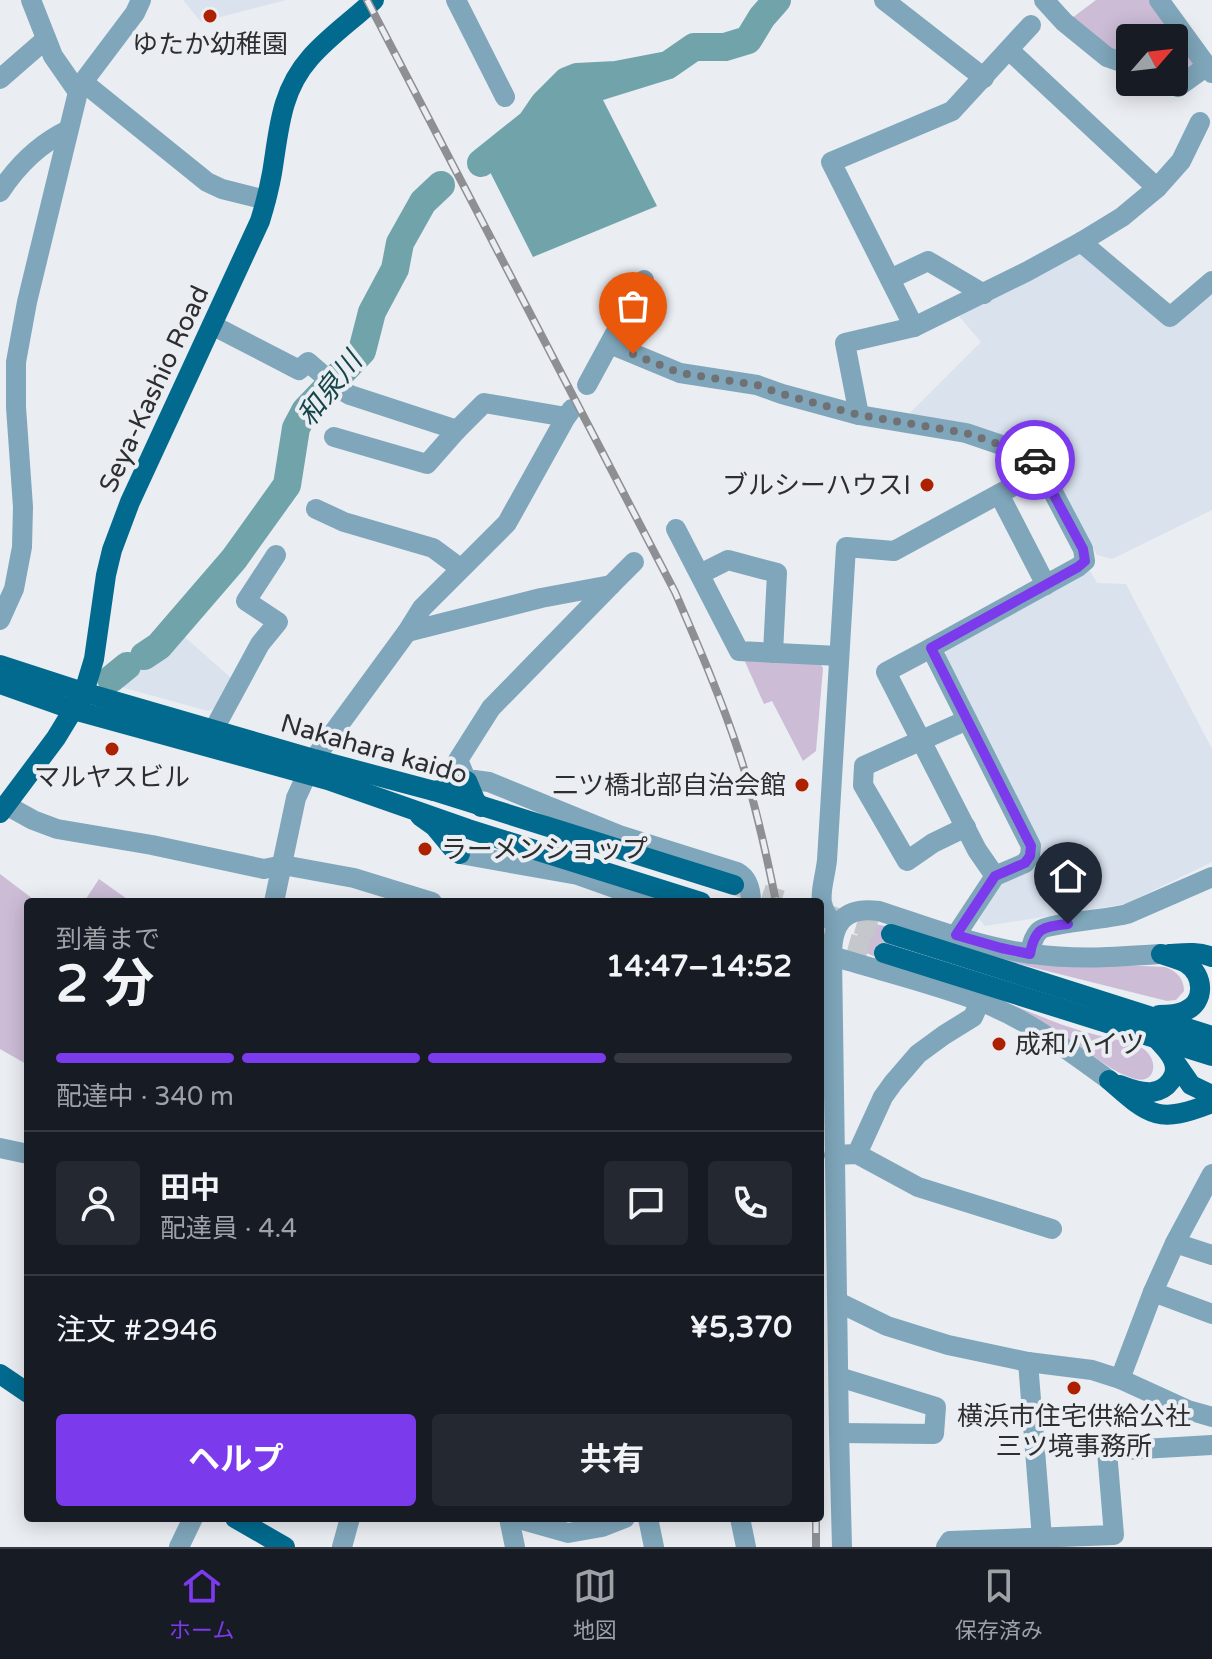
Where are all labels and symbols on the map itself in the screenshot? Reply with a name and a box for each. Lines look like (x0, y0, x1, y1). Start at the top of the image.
marker: ゆたか幼稚園 (201, 7, 219, 25)
north arrow (1116, 24, 1188, 96)
place label: ゆたか幼稚園 (132, 29, 288, 60)
pin (599, 272, 667, 354)
street label: Seya-Kashio Road (93, 281, 215, 497)
water label: 和泉川 (291, 343, 371, 433)
courier (995, 420, 1075, 500)
place label: ブルシーハウスI (722, 470, 911, 501)
marker: ブルシーハウスI (918, 476, 936, 494)
street label: Nakahara kaido (277, 708, 471, 790)
marker: マルヤスビル (103, 740, 121, 758)
place label: マルヤスビル (34, 762, 190, 793)
place label: 二ツ橋北部自治会館 (552, 770, 786, 801)
marker: 二ツ橋北部自治会館 (793, 776, 811, 794)
place label: ラーメンショップ (441, 834, 648, 865)
marker: ラーメンショップ (416, 840, 434, 858)
pin (1034, 842, 1102, 924)
place label: 成和ハイツ (1015, 1029, 1144, 1060)
marker: 成和ハイツ (990, 1035, 1008, 1053)
marker: 横浜市住宅供給公社 三ツ境事務所 (1065, 1379, 1083, 1397)
place label: 横浜市住宅供給公社 三ツ境事務所 (957, 1401, 1191, 1462)

